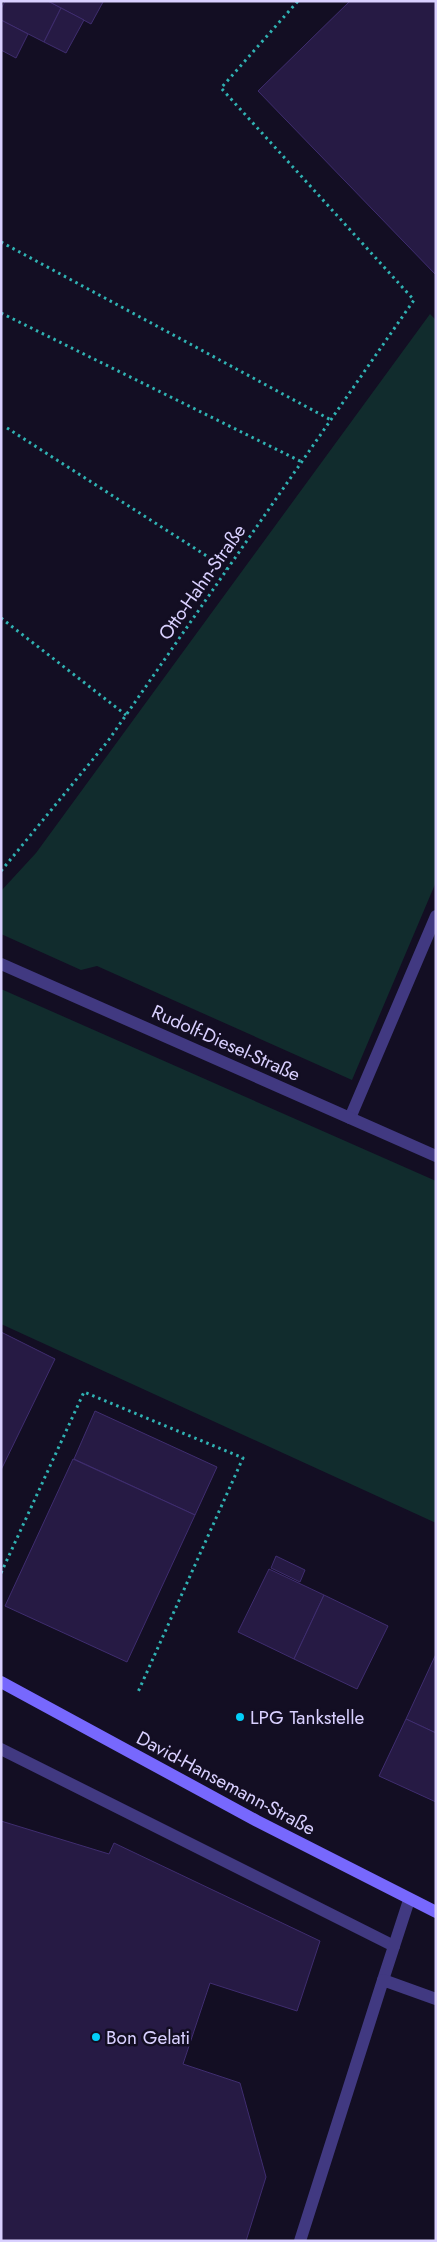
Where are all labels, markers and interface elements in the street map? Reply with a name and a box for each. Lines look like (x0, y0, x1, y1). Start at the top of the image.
street label: Otto-Hahn-Straße (152, 518, 252, 646)
street label: Rudolf-Diesel-Straße (147, 998, 305, 1088)
place label: LPG Tankstelle (250, 1704, 365, 1731)
marker: LPG Tankstelle (234, 1711, 246, 1723)
street label: David-Hansemann-Straße (132, 1724, 320, 1842)
place label: Bon Gelati (106, 2024, 190, 2051)
marker: Bon Gelati (90, 2031, 102, 2043)

